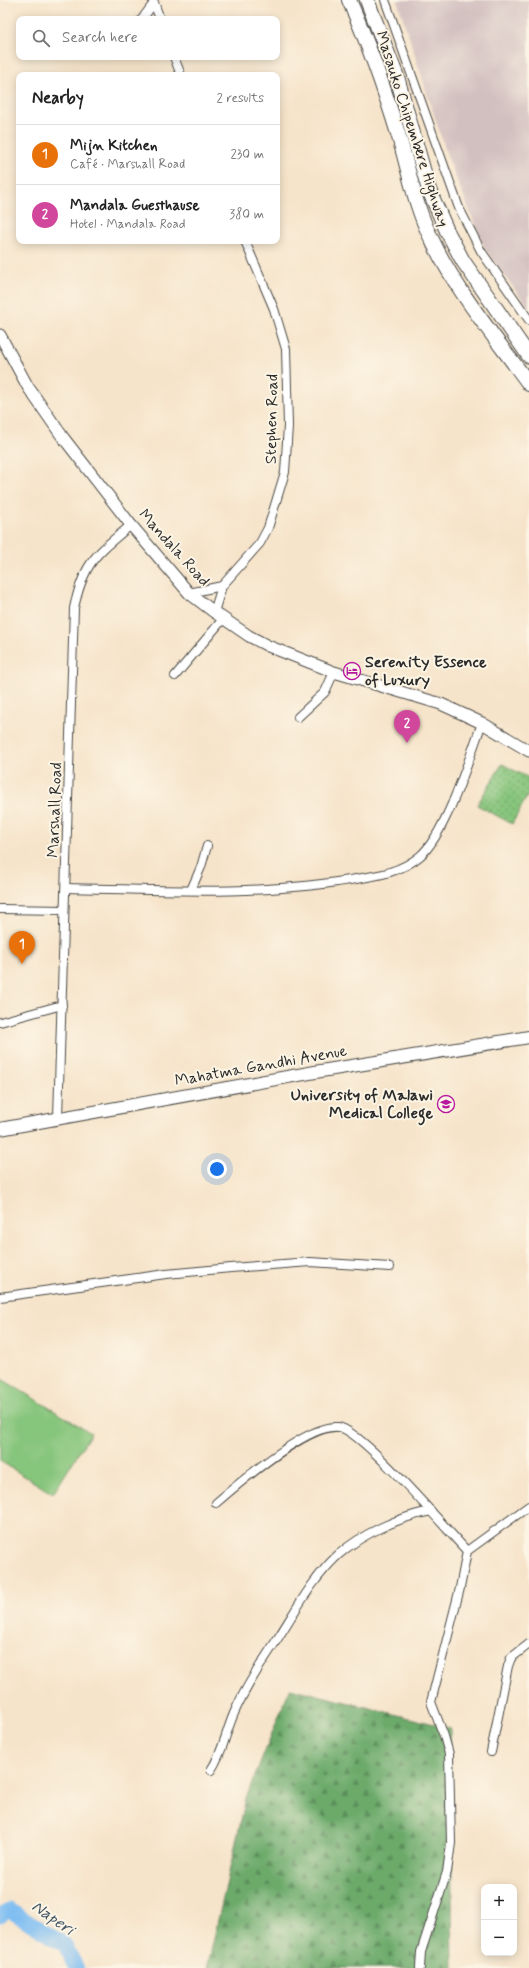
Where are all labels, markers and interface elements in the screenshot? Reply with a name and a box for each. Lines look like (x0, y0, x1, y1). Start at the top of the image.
search box (16, 16, 280, 60)
icon: search (30, 27, 52, 49)
text: Search here (62, 28, 138, 48)
street label: Masauko Chipembere Highway (369, 28, 454, 230)
text: Nearby (32, 87, 84, 109)
text: 2 results (217, 90, 264, 107)
text: Mijn Kitchen (70, 136, 157, 156)
text: 1 (42, 146, 48, 163)
text: 230 m (230, 146, 264, 163)
text: Café · Marshall Road (70, 156, 185, 173)
text: Mandala Guesthause (70, 196, 200, 216)
text: 2 (42, 206, 48, 223)
text: 380 m (229, 206, 264, 223)
text: Hotel · Mandala Road (70, 216, 186, 233)
street label: Stephen Road (261, 374, 283, 464)
street label: Mandala Road (134, 505, 214, 591)
place label: Serenity Essence of Luxury (365, 652, 487, 691)
hotel icon: Serenity Essence of Luxury (342, 661, 362, 681)
pin: 2 (394, 710, 420, 743)
street label: Marshall Road (43, 762, 67, 858)
pin: 1 (9, 931, 35, 964)
street label: Mahatma Gandhi Avenue (173, 1040, 349, 1091)
place label: University of Malawi Medical College (291, 1085, 433, 1126)
school or university icon: University of Malawi Medical College (436, 1094, 456, 1114)
your location (207, 1159, 227, 1179)
map controls (481, 1884, 517, 1956)
button: + (481, 1884, 517, 1920)
water label: Naperi (27, 1896, 80, 1942)
button: − (481, 1920, 517, 1956)

